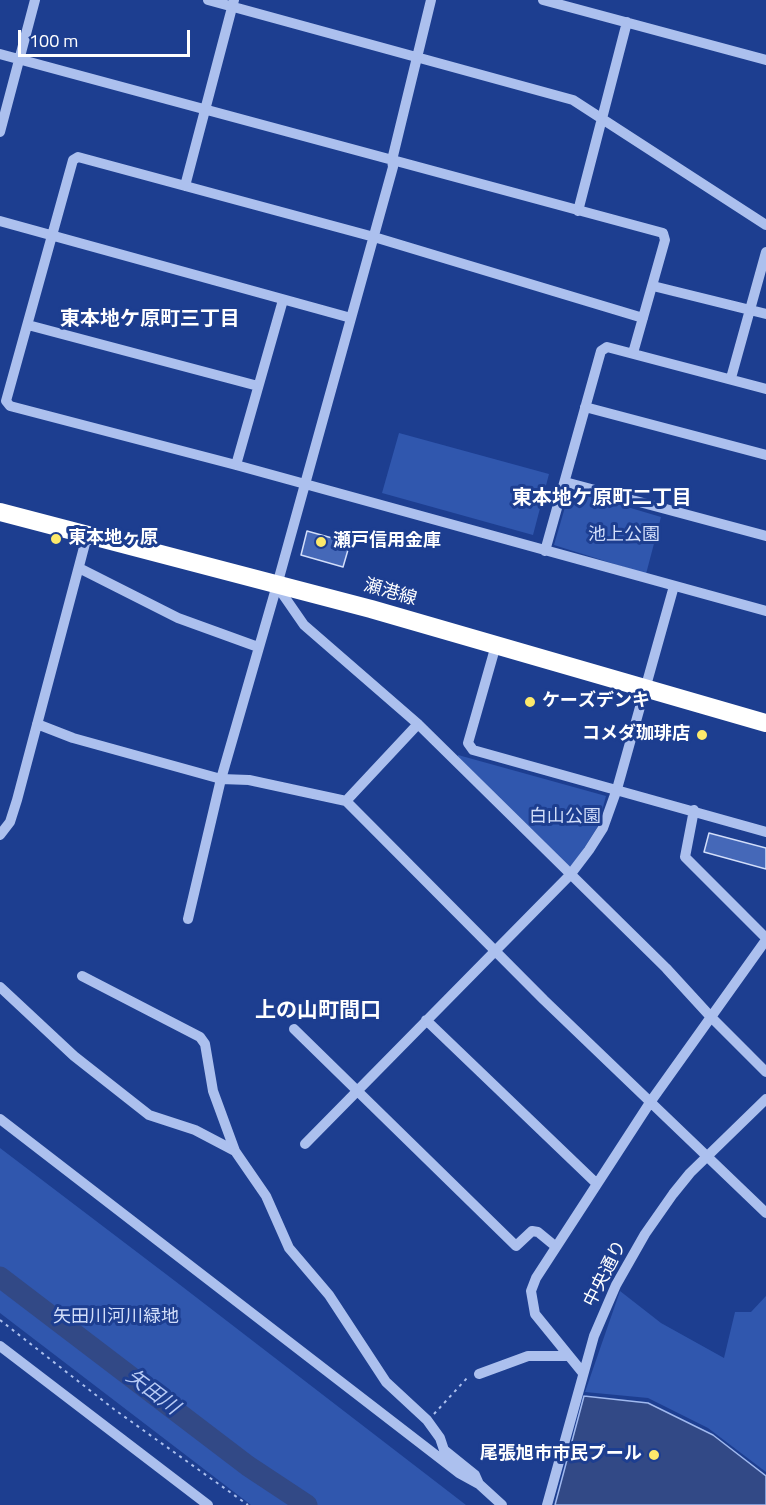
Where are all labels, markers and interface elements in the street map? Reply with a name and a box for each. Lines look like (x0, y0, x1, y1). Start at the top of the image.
scale bar (21, 18, 194, 56)
text: 100 m (29, 27, 78, 54)
district label: 東本地ケ原町三丁目 (60, 308, 240, 332)
district label: 東本地ケ原町二丁目 (512, 487, 692, 511)
park label: 池上公園 (588, 525, 660, 547)
place label: 東本地ヶ原 (68, 528, 158, 550)
place label: 瀬戸信用金庫 (333, 531, 441, 553)
marker: 東本地ヶ原 (49, 532, 63, 546)
marker: 瀬戸信用金庫 (314, 535, 328, 549)
street label: 瀬港線 (361, 575, 419, 611)
place label: ケーズデンキ (542, 691, 650, 713)
marker: ケーズデンキ (523, 695, 537, 709)
place label: コメダ珈琲店 (582, 724, 690, 746)
marker: コメダ珈琲店 (695, 728, 709, 742)
park label: 白山公園 (529, 807, 601, 829)
district label: 上の山町間口 (255, 999, 381, 1025)
street label: 中央通り (580, 1237, 632, 1311)
park label: 矢田川河川緑地 (53, 1307, 179, 1329)
water label: 矢田川 (121, 1365, 183, 1421)
place label: 尾張旭市市民プール (480, 1444, 642, 1466)
marker: 尾張旭市市民プール (647, 1448, 661, 1462)

